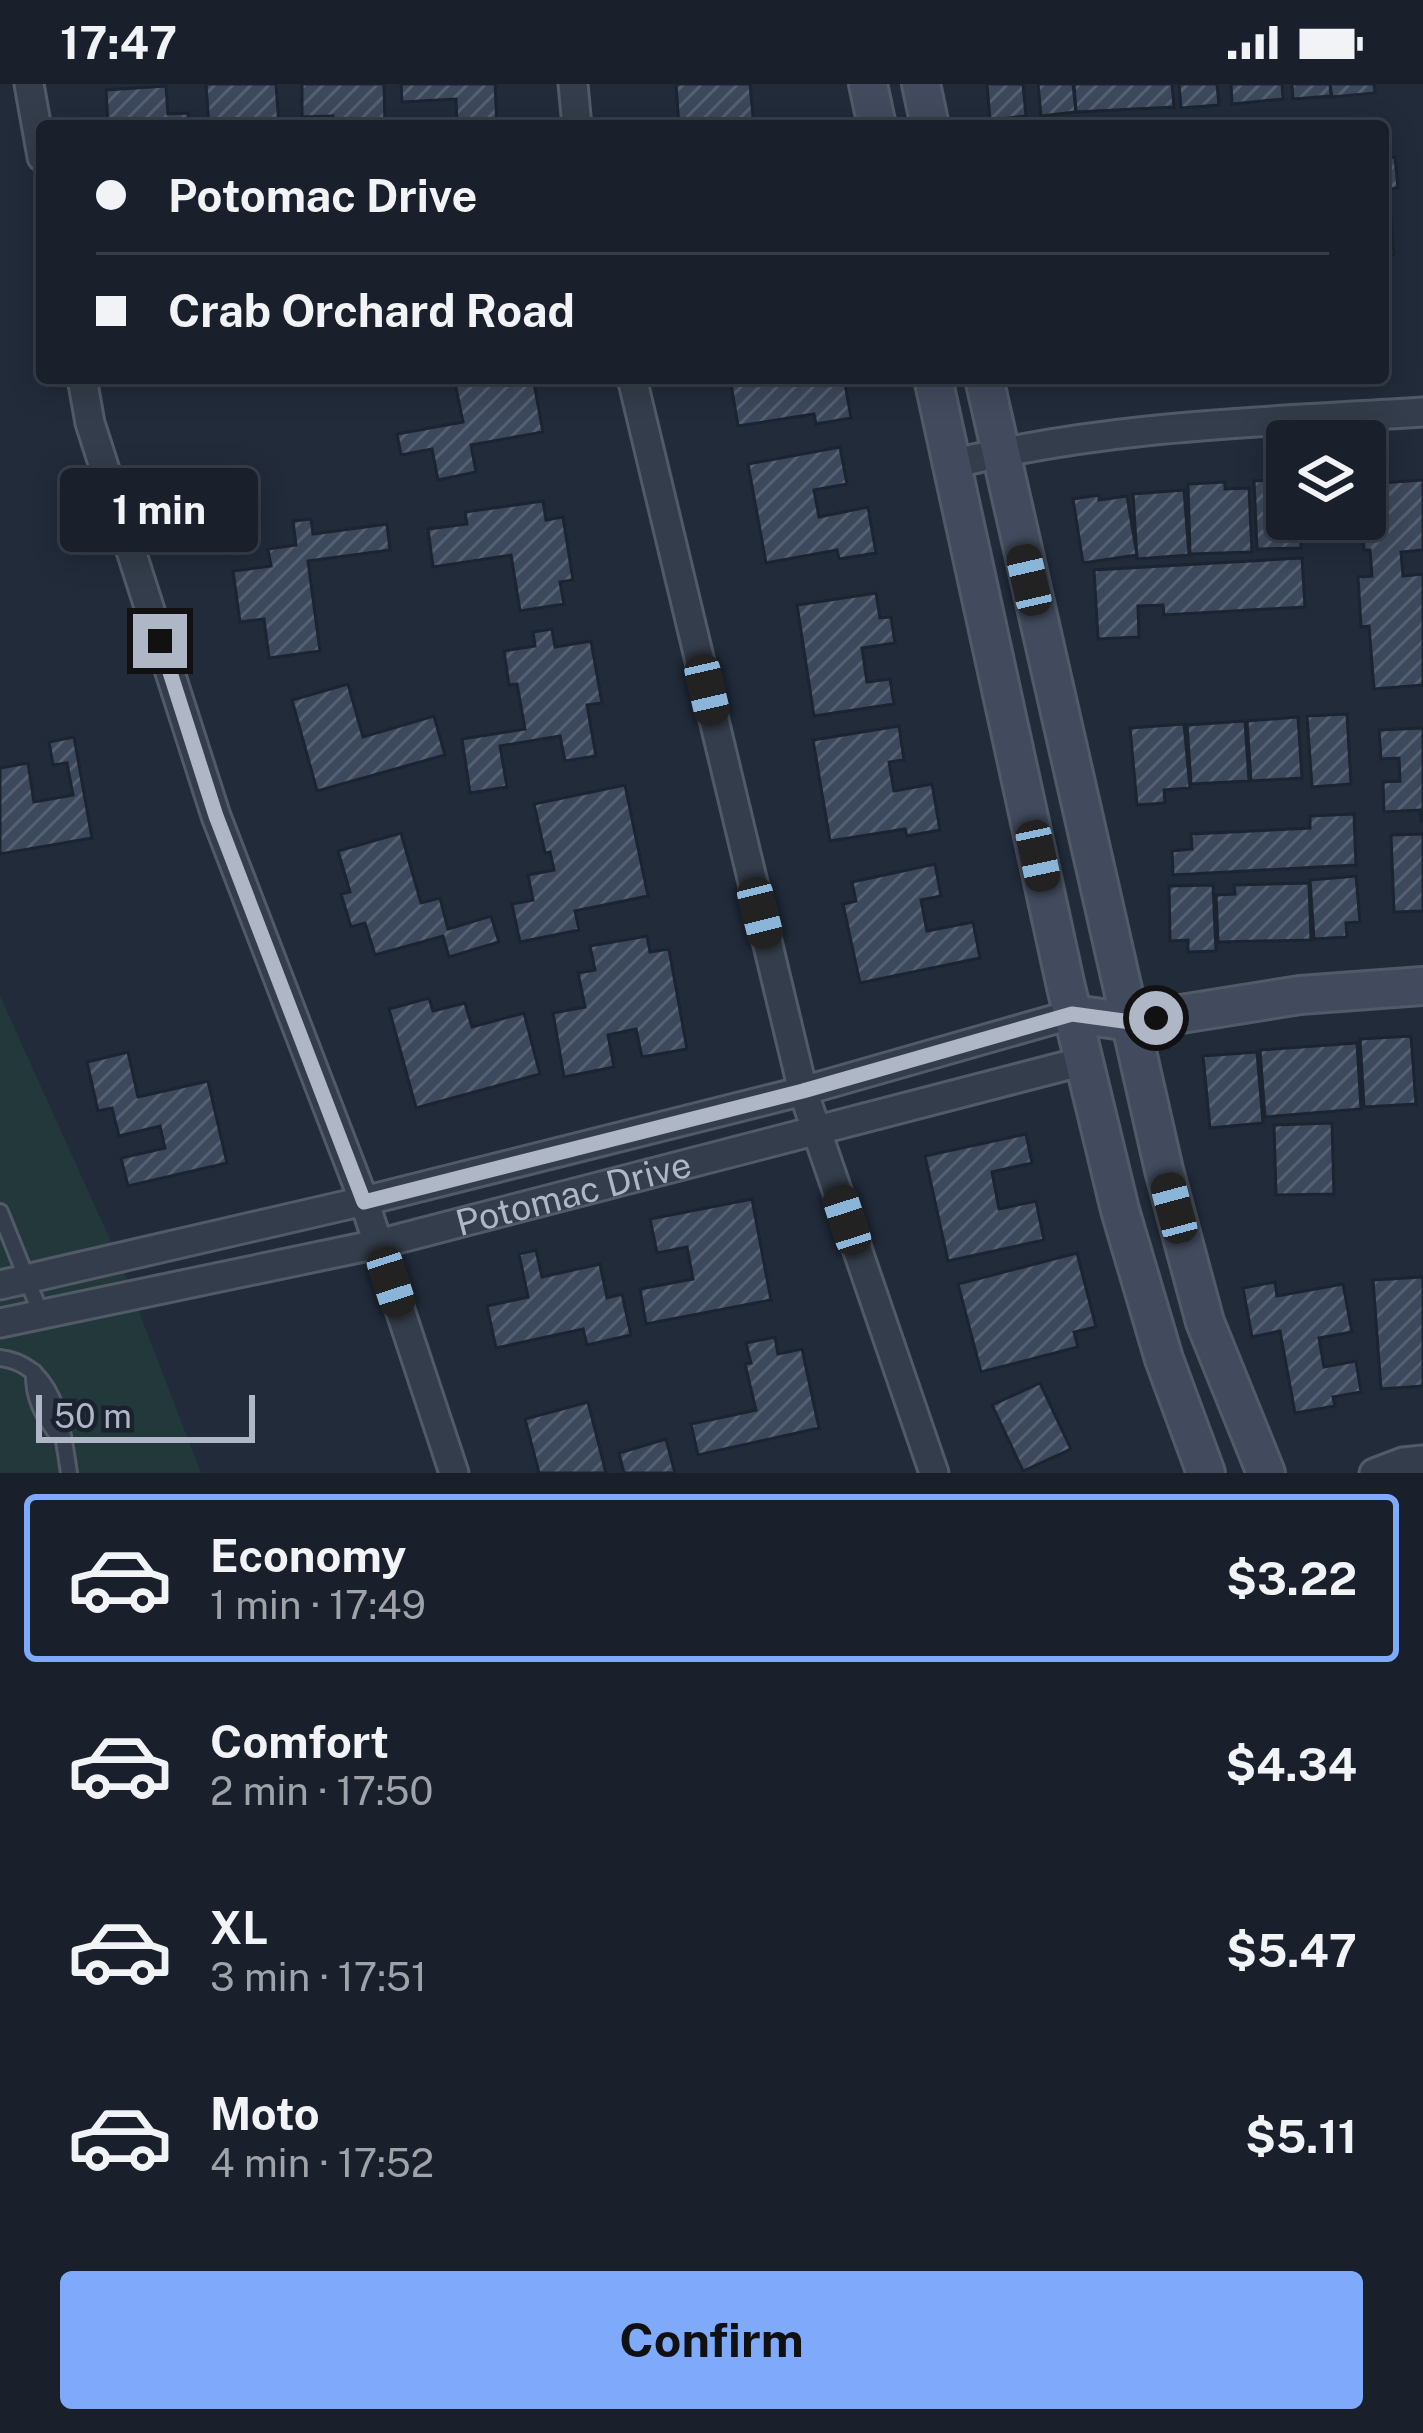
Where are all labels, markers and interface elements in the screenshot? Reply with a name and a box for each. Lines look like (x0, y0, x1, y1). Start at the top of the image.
text: 17:47 (60, 16, 177, 69)
text: Potomac Drive (168, 169, 478, 222)
text: Crab Orchard Road (168, 284, 575, 337)
map controls (1266, 420, 1386, 540)
button: layers (1266, 420, 1386, 540)
callout: 1 min (61, 467, 259, 551)
text: 1 min (112, 487, 206, 533)
car (1003, 541, 1055, 619)
route end (133, 614, 187, 668)
car (681, 651, 733, 729)
car (1013, 817, 1063, 895)
car (734, 874, 786, 952)
route start (1129, 991, 1183, 1045)
street label: Potomac Drive (451, 1143, 695, 1244)
car (1147, 1169, 1201, 1247)
car (819, 1180, 875, 1260)
car (363, 1242, 419, 1322)
scale bar (36, 1389, 255, 1442)
text: 50 m (54, 1397, 132, 1435)
icon: car (66, 1524, 174, 1632)
text: Economy (210, 1529, 406, 1582)
text: $3.22 (1226, 1552, 1357, 1605)
text: 1 min · 17:49 (210, 1582, 426, 1628)
icon: car (66, 1710, 174, 1818)
text: Comfort (210, 1715, 389, 1768)
text: $4.34 (1225, 1738, 1357, 1791)
text: 2 min · 17:50 (210, 1768, 433, 1814)
icon: car (66, 1896, 174, 2004)
text: XL (210, 1901, 268, 1954)
text: $5.47 (1226, 1924, 1357, 1977)
text: 3 min · 17:51 (210, 1954, 427, 2000)
icon: car (66, 2082, 174, 2190)
text: Moto (210, 2087, 320, 2140)
text: $5.11 (1245, 2110, 1357, 2163)
text: 4 min · 17:52 (210, 2140, 434, 2186)
button: Confirm (60, 2271, 1363, 2409)

